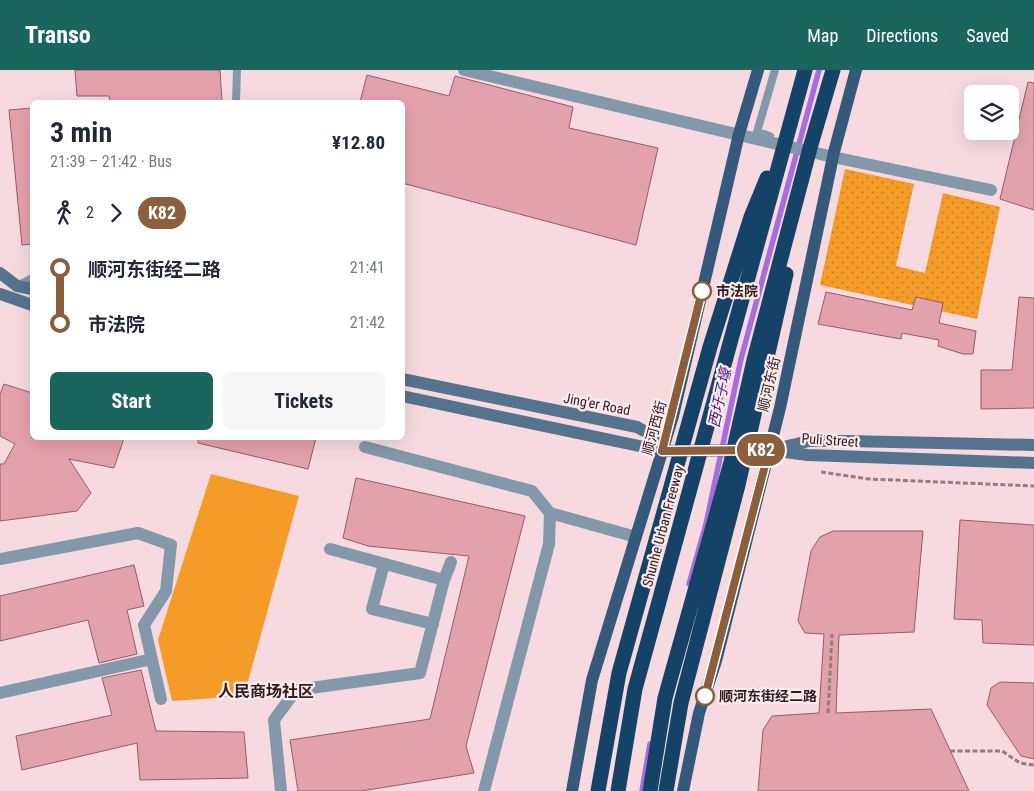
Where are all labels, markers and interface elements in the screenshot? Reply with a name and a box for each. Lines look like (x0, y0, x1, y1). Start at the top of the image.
text: Transo (25, 21, 91, 49)
text: Map (807, 25, 838, 46)
text: Directions (866, 25, 938, 46)
text: Saved (966, 25, 1009, 46)
map controls (964, 85, 1019, 140)
button: layers (964, 85, 1019, 140)
text: 3 min (50, 116, 112, 149)
text: ¥12.80 (332, 131, 385, 154)
text: 21:39 – 21:42 · Bus (50, 152, 172, 171)
icon: walk (50, 199, 78, 227)
icon: forward (102, 199, 130, 227)
text: K82 (148, 202, 176, 223)
text: 2 (86, 203, 94, 222)
text: 顺河东街经二路 (88, 258, 221, 281)
text: 21:41 (350, 258, 385, 277)
marker: 市法院 (692, 281, 712, 301)
place label: 市法院 (716, 283, 758, 299)
text: 市法院 (88, 313, 145, 336)
text: 21:42 (350, 313, 385, 332)
street label: 顺河东街 (755, 355, 783, 413)
water label: 西圩子壕 (705, 364, 736, 429)
button: Start (50, 372, 213, 430)
button: Tickets (223, 372, 385, 430)
street label: Jing'er Road (562, 390, 632, 418)
street label: 顺河西街 (639, 399, 669, 457)
street label: Puli Street (801, 430, 859, 450)
line badge: K82 (732, 434, 790, 466)
text: K82 (747, 439, 775, 460)
street label: Shunhe Urban Freeway (639, 463, 687, 589)
district label: 人民商场社区 (218, 682, 314, 701)
marker: 顺河东街经二路 (695, 686, 715, 706)
place label: 顺河东街经二路 (719, 688, 817, 704)

